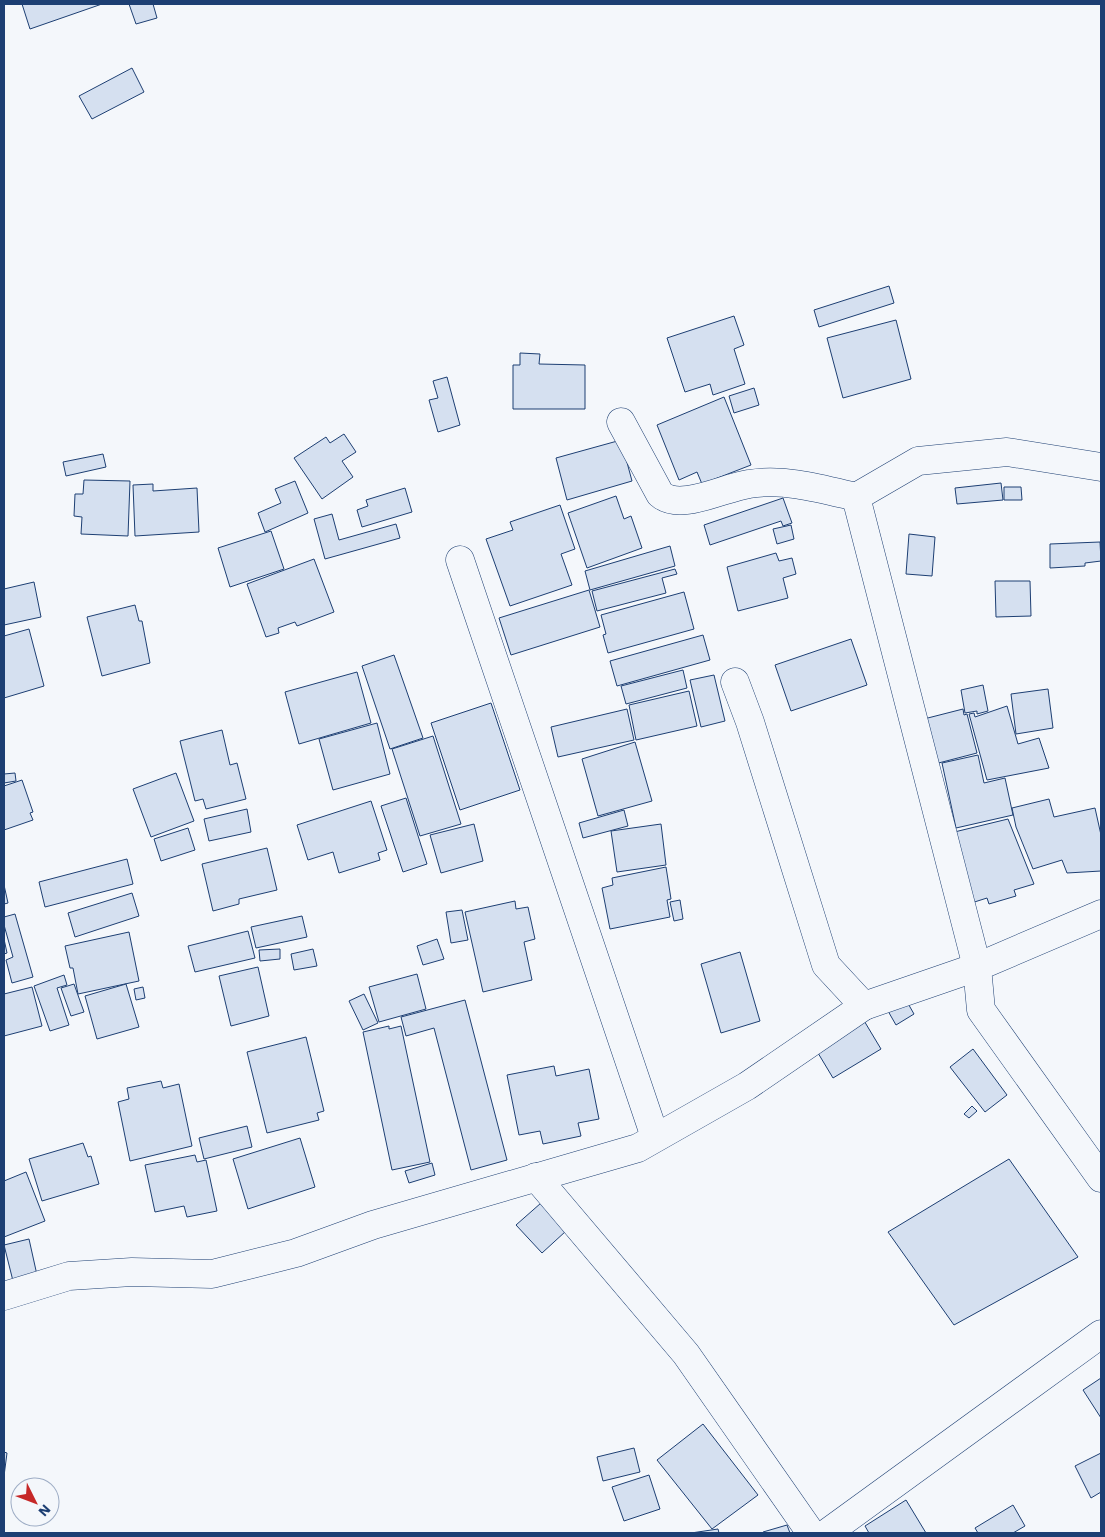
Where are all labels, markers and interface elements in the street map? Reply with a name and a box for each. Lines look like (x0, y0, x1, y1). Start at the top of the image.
north arrow (10, 1477, 60, 1527)
text: N (35, 1501, 54, 1520)

